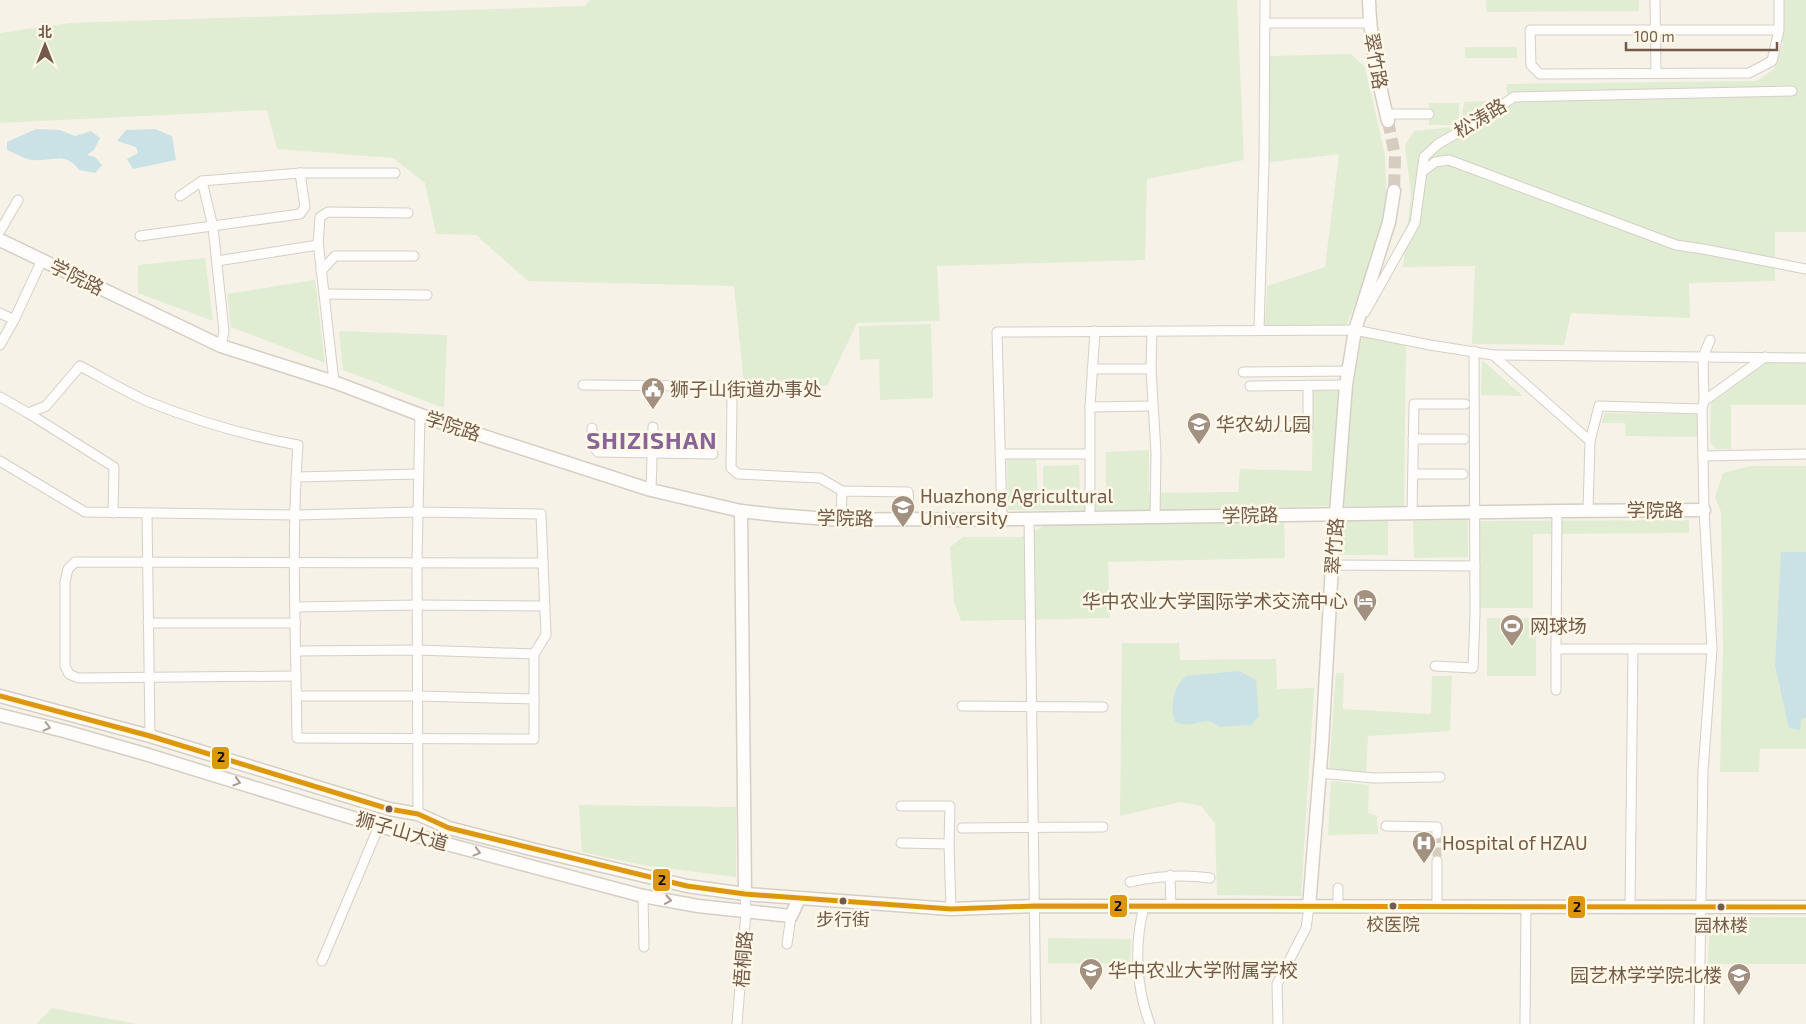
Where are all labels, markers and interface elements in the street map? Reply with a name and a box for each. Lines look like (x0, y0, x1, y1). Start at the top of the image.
north arrow (20, 20, 70, 70)
scale bar (1626, 20, 1777, 52)
text: 北 (38, 23, 52, 40)
text: 100 m (1634, 27, 1675, 45)
street label: 翠竹路 (1360, 31, 1393, 91)
street label: 松涛路 (1449, 93, 1510, 142)
street label: 学院路 (47, 254, 108, 299)
public building icon: 狮子山街道办事处 (640, 376, 666, 410)
place label: 狮子山街道办事处 (670, 377, 822, 400)
street label: 学院路 (422, 406, 484, 445)
school or university icon: 华农幼儿园 (1186, 411, 1212, 445)
place label: 华农幼儿园 (1216, 412, 1311, 435)
district label: SHIZISHAN (586, 425, 718, 454)
place label: Huazhong Agricultural University (920, 484, 1113, 529)
school or university icon: Huazhong Agricultural University (890, 494, 916, 528)
street label: 学院路 (1626, 498, 1684, 521)
street label: 学院路 (1221, 503, 1279, 526)
street label: 学院路 (816, 506, 874, 529)
street label: 翠竹路 (1320, 517, 1347, 575)
hotel icon: 华中农业大学国际学术交流中心 (1352, 588, 1378, 622)
place label: 华中农业大学国际学术交流中心 (1082, 589, 1348, 612)
sports icon: 网球场 (1499, 613, 1525, 647)
place label: 网球场 (1530, 614, 1587, 637)
one-way arrow (43, 721, 52, 732)
line badge: 2 (211, 746, 230, 770)
text: 2 (217, 748, 225, 765)
one-way arrow (232, 776, 241, 786)
unlabelled marker (384, 804, 394, 814)
street label: 狮子山大道 (353, 806, 451, 855)
hospital icon: Hospital of HZAU (1411, 830, 1437, 864)
place label: Hospital of HZAU (1442, 831, 1588, 854)
one-way arrow (472, 847, 480, 857)
line badge: 2 (652, 868, 671, 892)
text: 2 (658, 871, 666, 888)
line badge: 2 (1109, 894, 1128, 918)
one-way arrow (664, 895, 673, 905)
line badge: 2 (1567, 895, 1586, 919)
marker: 步行街 (838, 896, 848, 906)
text: 2 (1114, 897, 1122, 914)
text: 2 (1573, 898, 1581, 915)
marker: 校医院 (1388, 901, 1398, 911)
marker: 园林楼 (1716, 902, 1726, 912)
place label: 步行街 (816, 908, 870, 930)
place label: 校医院 (1366, 913, 1420, 935)
place label: 园林楼 (1694, 914, 1748, 936)
street label: 梧桐路 (729, 930, 756, 988)
school or university icon: 华中农业大学附属学校 (1078, 957, 1104, 991)
place label: 华中农业大学附属学校 (1108, 958, 1298, 981)
school or university icon: 园艺林学学院北楼 (1726, 962, 1752, 996)
place label: 园艺林学学院北楼 (1570, 963, 1722, 986)

